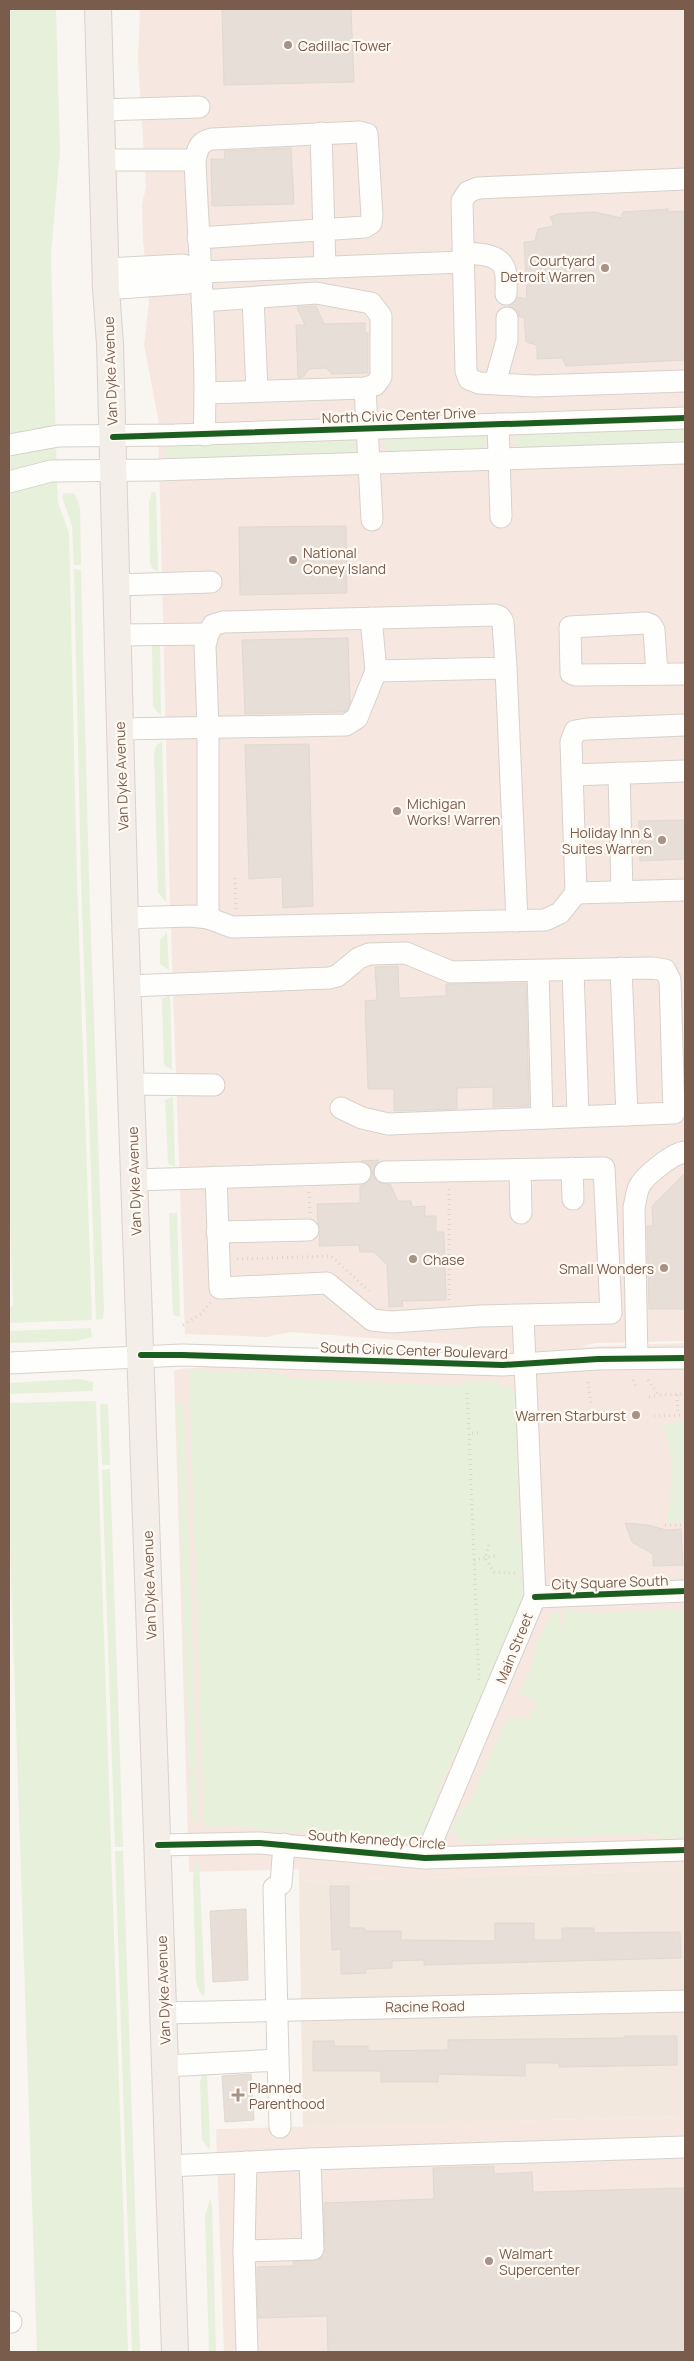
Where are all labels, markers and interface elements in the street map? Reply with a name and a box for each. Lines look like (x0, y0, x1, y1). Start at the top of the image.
place label: Cadillac Tower (298, 36, 391, 55)
marker: Cadillac Tower (282, 39, 294, 51)
place label: Courtyard Detroit Warren (500, 251, 595, 286)
marker: Courtyard Detroit Warren (599, 262, 611, 274)
street label: Van Dyke Avenue (99, 316, 121, 426)
street label: North Civic Center Drive (322, 403, 476, 427)
place label: National Coney Island (303, 543, 386, 578)
marker: National Coney Island (287, 554, 299, 566)
street label: Van Dyke Avenue (110, 721, 132, 831)
place label: Michigan Works! Warren (407, 794, 500, 829)
marker: Michigan Works! Warren (391, 805, 403, 817)
place label: Holiday Inn & Suites Warren (562, 823, 652, 858)
marker: Holiday Inn & Suites Warren (656, 834, 668, 846)
street label: Van Dyke Avenue (123, 1126, 145, 1236)
place label: Chase (423, 1250, 465, 1269)
marker: Chase (407, 1253, 419, 1265)
place label: Small Wonders (559, 1259, 654, 1278)
marker: Small Wonders (658, 1262, 670, 1274)
street label: South Civic Center Boulevard (320, 1337, 508, 1363)
place label: Warren Starburst (515, 1406, 626, 1425)
marker: Warren Starburst (630, 1409, 642, 1421)
street label: Van Dyke Avenue (138, 1530, 160, 1640)
street label: City Square South (551, 1570, 669, 1594)
street label: Main Street (491, 1609, 537, 1686)
street label: South Kennedy Circle (307, 1825, 447, 1853)
street label: Van Dyke Avenue (152, 1935, 174, 2045)
street label: Racine Road (385, 1996, 465, 2016)
place label: Planned Parenthood (249, 2078, 325, 2113)
marker: Planned Parenthood (231, 2088, 245, 2102)
place label: Walmart Supercenter (499, 2244, 580, 2279)
marker: Walmart Supercenter (483, 2255, 495, 2267)

